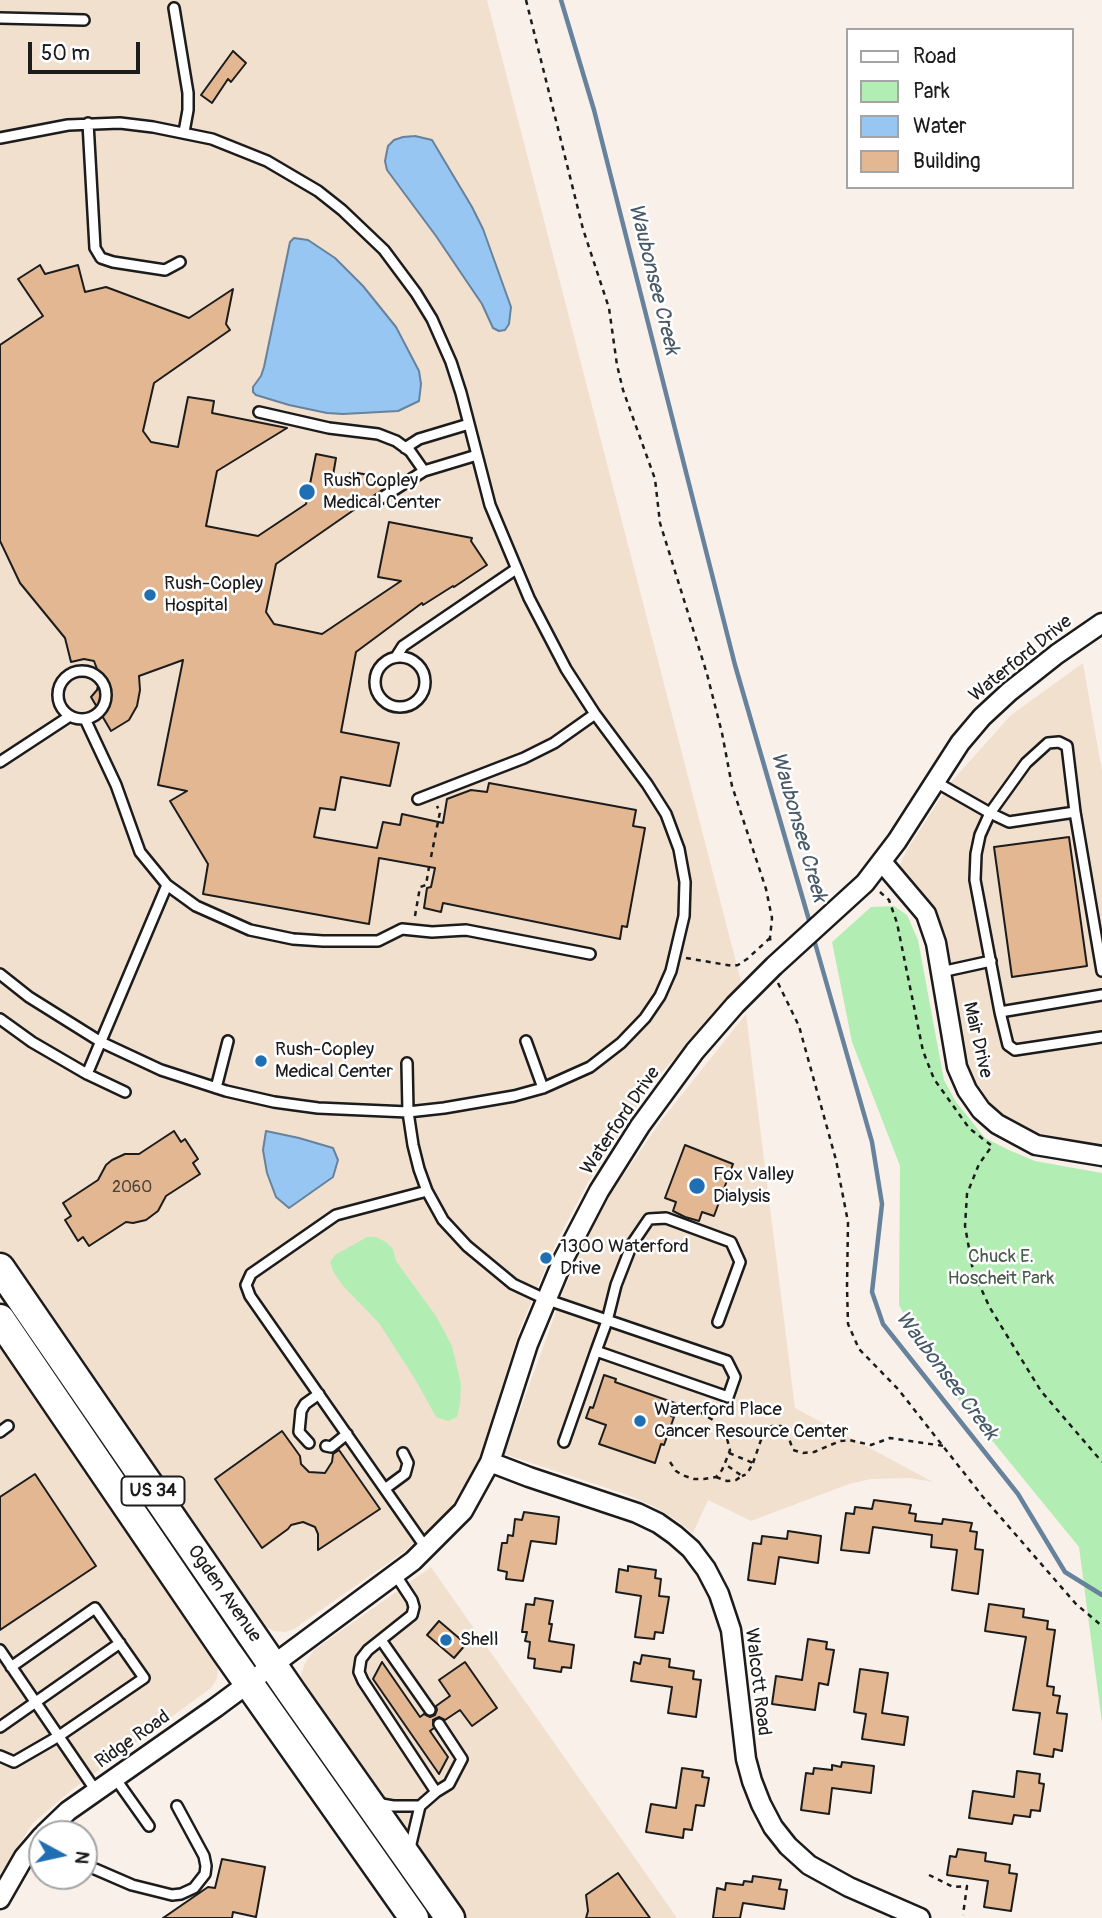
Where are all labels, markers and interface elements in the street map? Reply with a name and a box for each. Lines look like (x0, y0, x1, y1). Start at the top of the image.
scale bar (32, 28, 144, 72)
legend (846, 28, 1074, 189)
text: 50 m (41, 40, 90, 67)
text: Road (913, 43, 957, 70)
text: Park (913, 78, 950, 105)
text: Water (913, 113, 966, 140)
text: Building (913, 148, 980, 175)
water label: Waubonsee Creek (622, 201, 684, 357)
place label: Rush Copley Medical Center (323, 470, 441, 514)
marker: Rush Copley Medical Center (297, 482, 317, 502)
place label: Rush-Copley Hospital (164, 573, 263, 617)
marker: Rush-Copley Hospital (142, 587, 158, 603)
street label: Waterford Drive (965, 611, 1077, 707)
water label: Waubonsee Creek (765, 749, 831, 905)
street label: Mair Drive (957, 1000, 997, 1080)
place label: Rush-Copley Medical Center (275, 1039, 393, 1083)
marker: Rush-Copley Medical Center (253, 1053, 269, 1069)
street label: Waterford Drive (576, 1063, 666, 1179)
place label: Fox Valley Dialysis (713, 1164, 794, 1208)
marker: Fox Valley Dialysis (687, 1176, 707, 1196)
house number: 2060 (112, 1178, 152, 1198)
place label: 1300 Waterford Drive (560, 1236, 689, 1280)
park label: Chuck E. Hoscheit Park (947, 1246, 1055, 1290)
marker: 1300 Waterford Drive (538, 1250, 554, 1266)
water label: Waubonsee Creek (889, 1307, 1003, 1445)
place label: Waterford Place Cancer Resource Center (654, 1399, 848, 1443)
marker: Waterford Place Cancer Resource Center (632, 1413, 648, 1429)
road number: US 34 (122, 1476, 184, 1506)
street label: Ogden Avenue (182, 1541, 266, 1647)
street label: Walcott Road (739, 1627, 775, 1737)
place label: Shell (460, 1629, 498, 1651)
marker: Shell (438, 1632, 454, 1648)
street label: Ridge Road (91, 1706, 175, 1774)
north arrow (28, 1820, 98, 1890)
text: N (69, 1850, 95, 1866)

